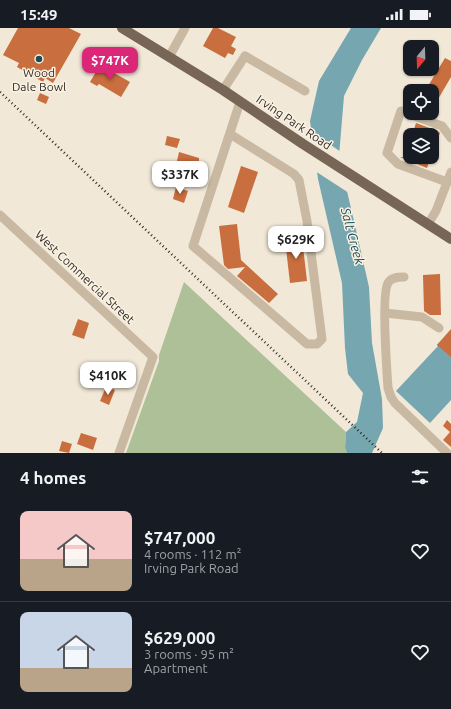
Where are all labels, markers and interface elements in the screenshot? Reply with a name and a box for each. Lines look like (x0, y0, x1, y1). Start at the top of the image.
text: 15:49 (20, 6, 58, 23)
north arrow (403, 40, 439, 76)
map controls (403, 40, 439, 164)
pin: $747K (82, 47, 138, 81)
text: $747K (91, 53, 129, 67)
marker: Wood Dale Bowl (34, 54, 44, 64)
place label: Wood Dale Bowl (12, 66, 66, 93)
button: locate (403, 84, 439, 120)
street label: Irving Park Road (254, 92, 334, 152)
button: layers (403, 128, 439, 164)
pin: $337K (152, 161, 208, 195)
text: $337K (161, 167, 199, 181)
water label: Salt Creek (338, 205, 367, 266)
pin: $629K (268, 226, 324, 260)
street label: West Commercial Street (33, 228, 137, 326)
text: $629K (277, 232, 315, 246)
pin: $410K (80, 362, 136, 396)
text: $410K (89, 368, 127, 382)
icon: filters (409, 466, 431, 488)
text: 4 homes (20, 468, 86, 487)
icon: home (52, 527, 100, 575)
text: $747,000 (144, 528, 215, 547)
icon: heart (409, 540, 431, 562)
text: 4 rooms · 112 m² (144, 547, 241, 561)
text: Irving Park Road (144, 561, 239, 575)
icon: home (52, 628, 100, 676)
text: $629,000 (144, 628, 215, 647)
icon: heart (409, 641, 431, 663)
text: 3 rooms · 95 m² (144, 647, 234, 661)
text: Apartment (144, 661, 208, 675)

